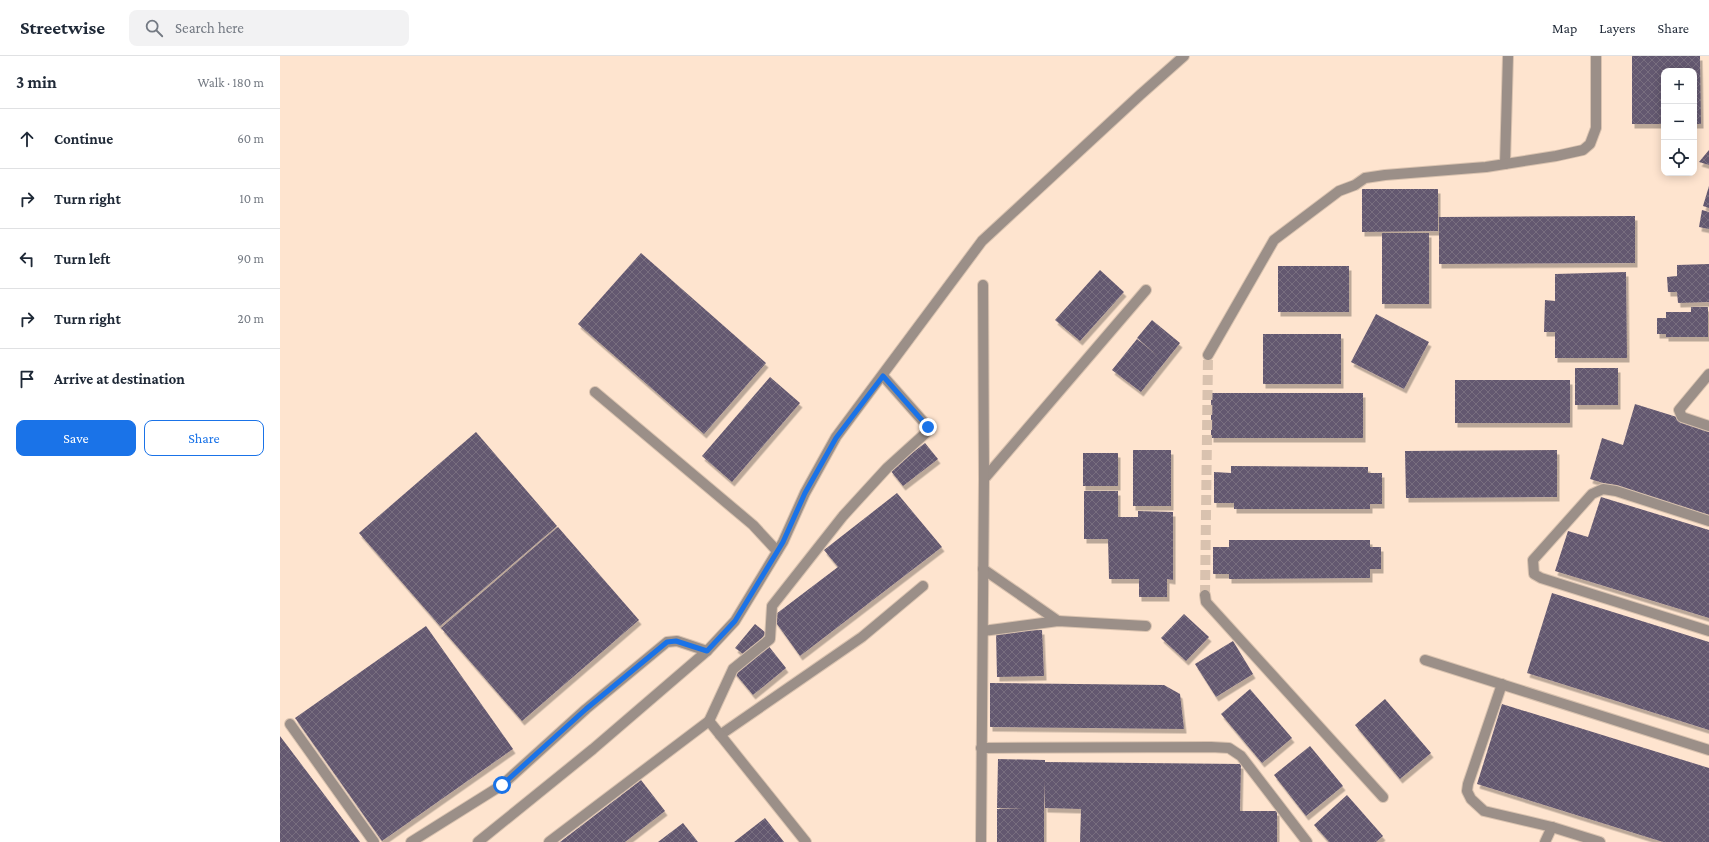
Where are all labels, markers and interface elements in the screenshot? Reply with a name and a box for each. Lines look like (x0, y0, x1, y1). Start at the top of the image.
search box (129, 10, 409, 46)
text: Streetwise (20, 17, 105, 38)
icon: search (143, 17, 165, 39)
text: Search here (175, 20, 244, 36)
text: Map (1552, 20, 1577, 36)
text: Layers (1599, 20, 1636, 36)
text: Share (1658, 20, 1689, 36)
map controls (1661, 68, 1697, 176)
button: + (1661, 68, 1697, 104)
text: 3 min (16, 73, 57, 92)
text: Walk · 180 m (197, 75, 264, 90)
button: − (1661, 104, 1697, 140)
icon: ahead (16, 128, 38, 150)
text: Continue (54, 131, 113, 147)
text: 60 m (237, 131, 264, 146)
button: locate (1661, 140, 1697, 176)
icon: right (16, 188, 38, 210)
text: Turn right (54, 191, 121, 207)
text: 10 m (239, 191, 264, 206)
icon: left (16, 248, 38, 270)
text: Turn left (54, 251, 110, 267)
text: 90 m (237, 251, 264, 266)
icon: right (16, 308, 38, 330)
text: Turn right (54, 311, 121, 327)
text: 20 m (238, 311, 264, 326)
icon: arrive (16, 368, 38, 390)
text: Arrive at destination (54, 371, 185, 387)
route end (919, 418, 937, 436)
button: Save (16, 420, 136, 456)
button: Share (144, 420, 264, 456)
route start (493, 776, 511, 794)

